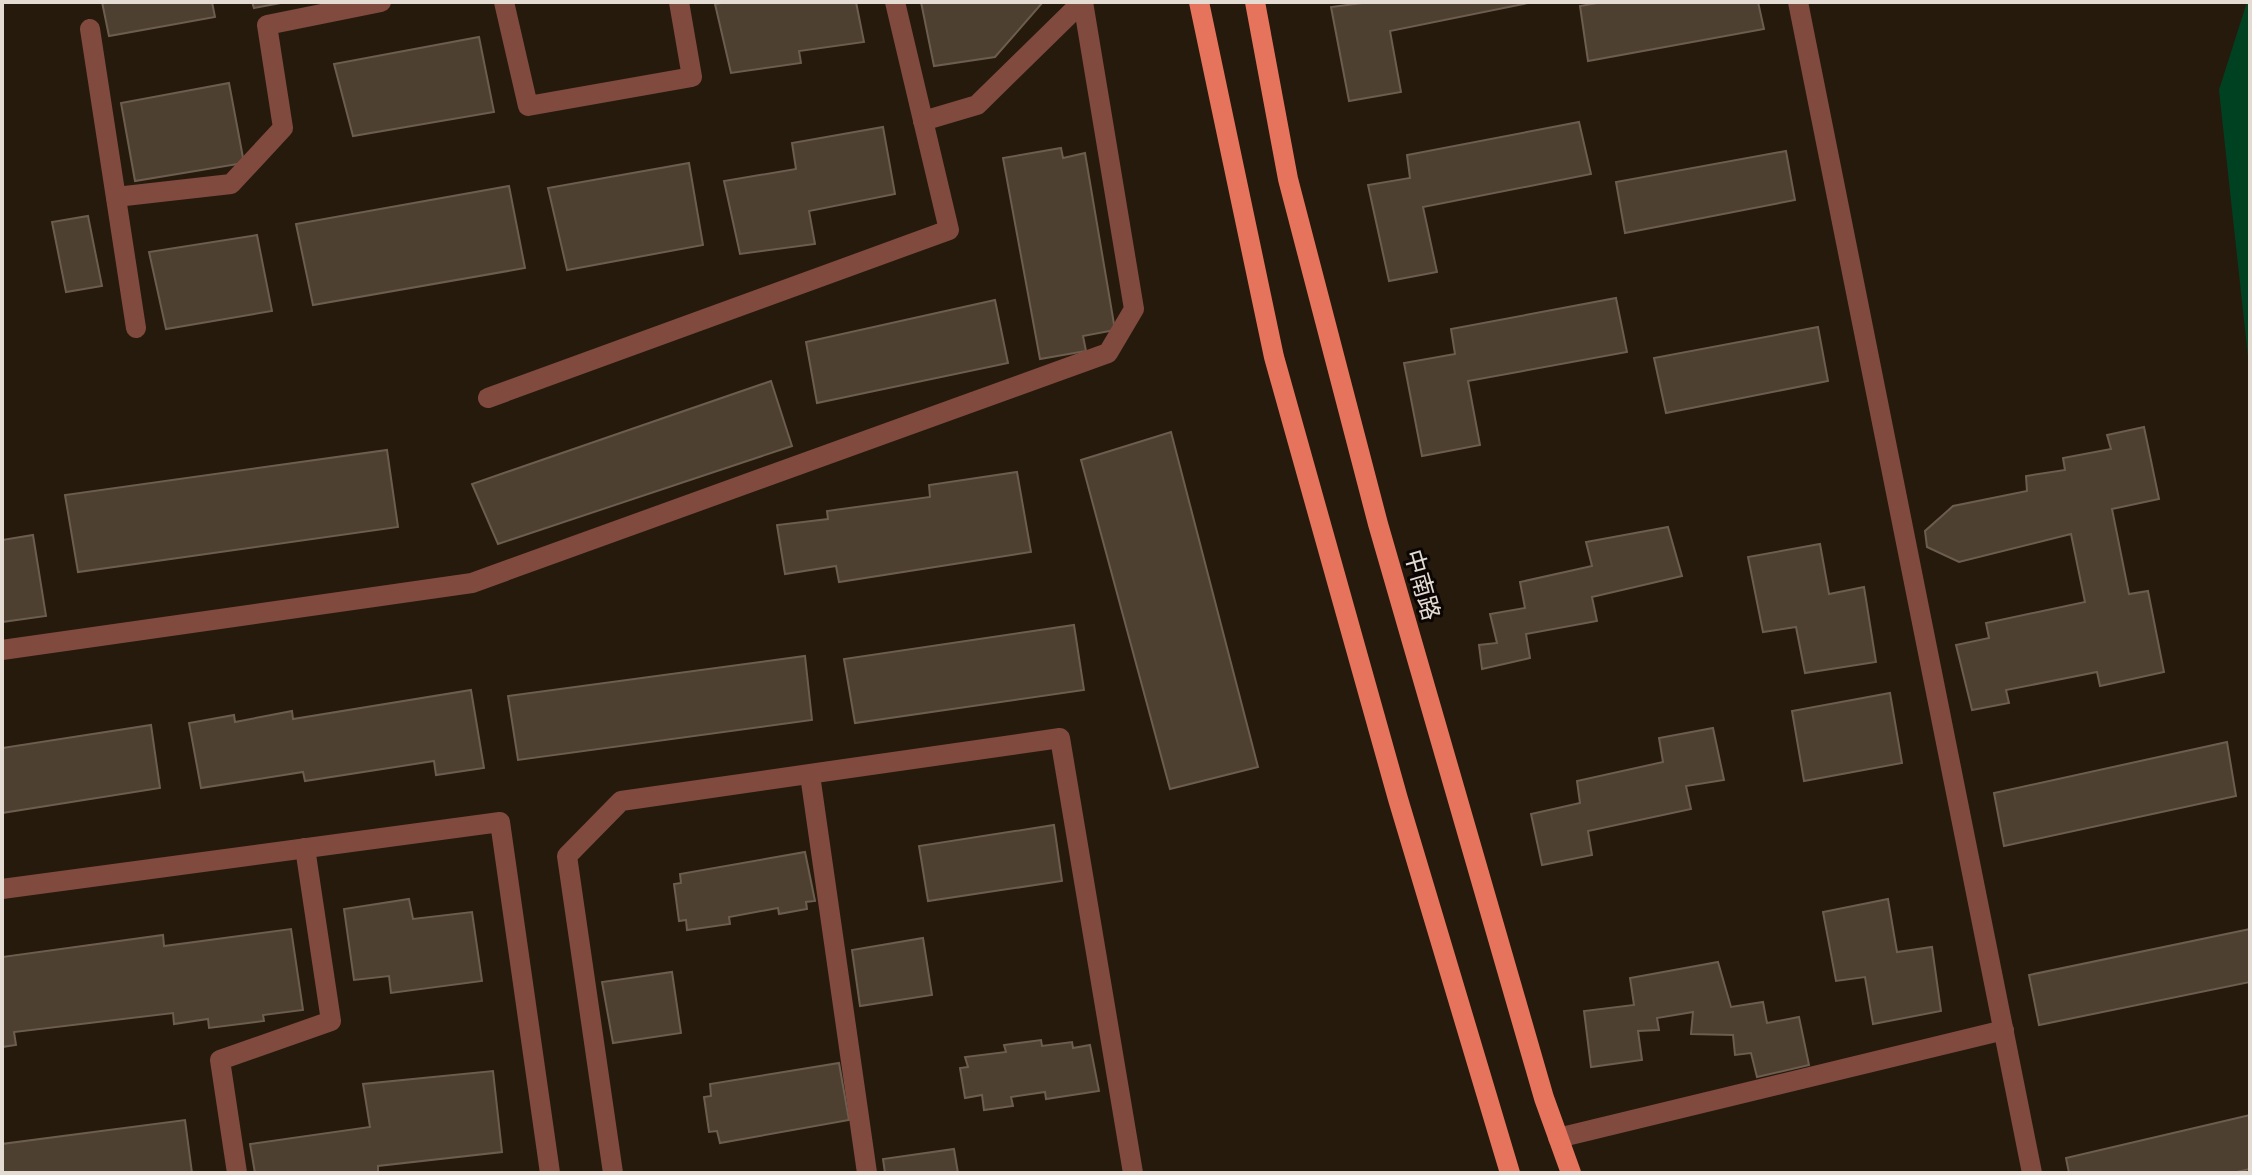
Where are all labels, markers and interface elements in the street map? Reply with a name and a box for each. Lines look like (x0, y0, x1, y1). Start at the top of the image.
street label: 中南路 (1399, 547, 1445, 623)

